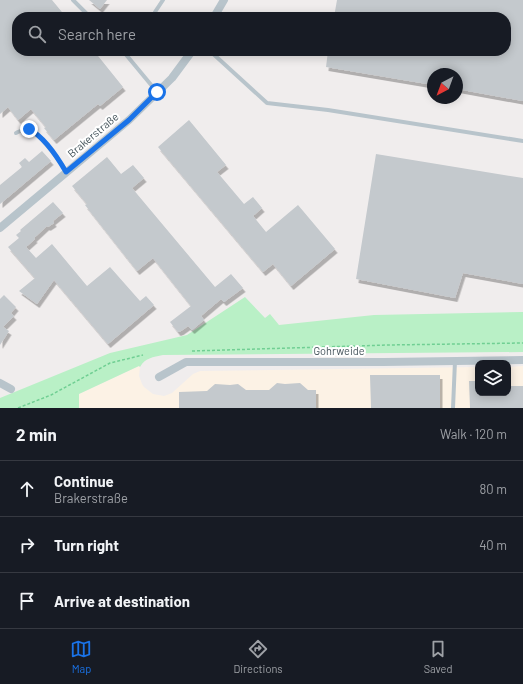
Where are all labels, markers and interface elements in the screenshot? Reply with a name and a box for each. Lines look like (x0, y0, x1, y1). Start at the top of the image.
search box (12, 12, 511, 56)
icon: search (26, 23, 48, 45)
text: Search here (58, 25, 136, 43)
north arrow (427, 68, 463, 104)
route start (148, 83, 166, 101)
street label: Brakerstraße (65, 109, 121, 160)
route end (20, 120, 38, 138)
street label: Gohrweide (313, 344, 365, 357)
map controls (475, 360, 511, 396)
button: layers (475, 360, 511, 396)
text: 2 min (16, 424, 57, 444)
text: Walk · 120 m (440, 426, 507, 442)
text: Continue (54, 472, 114, 490)
icon: ahead (16, 478, 38, 500)
text: 80 m (480, 481, 507, 497)
text: Brakerstraße (54, 490, 128, 506)
icon: right (16, 534, 38, 556)
text: Turn right (54, 536, 119, 554)
text: 40 m (479, 537, 507, 553)
icon: arrive (16, 590, 38, 612)
text: Arrive at destination (54, 592, 190, 610)
tab: Map (70, 638, 92, 675)
tab: Directions (233, 638, 283, 675)
tab: Saved (424, 638, 453, 675)

